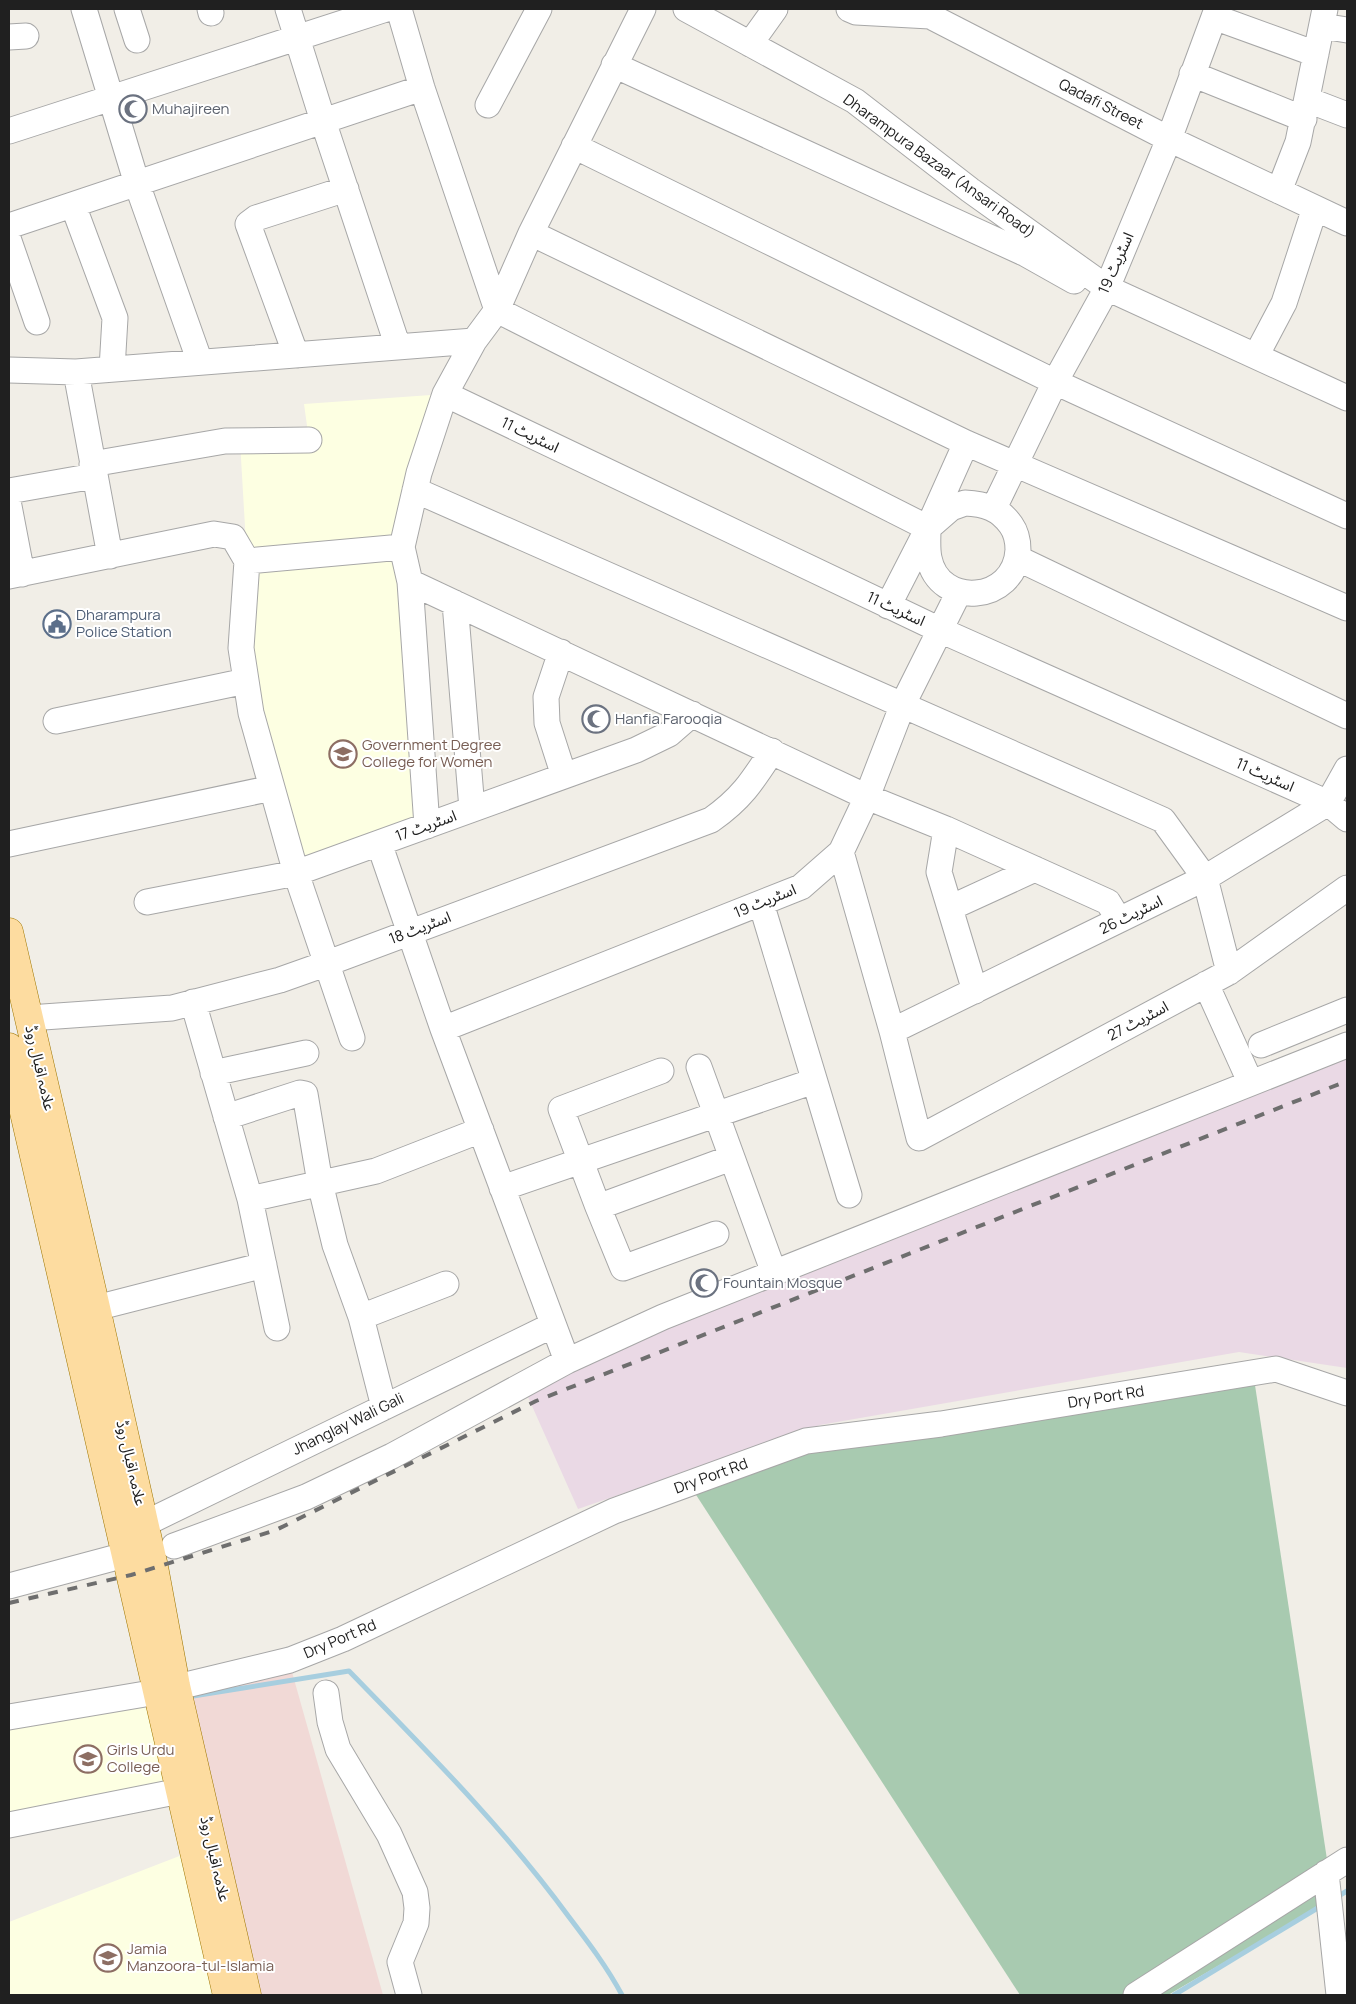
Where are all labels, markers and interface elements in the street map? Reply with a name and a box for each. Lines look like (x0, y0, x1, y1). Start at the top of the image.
street label: Qadafi Street (1055, 73, 1147, 134)
street label: Dharampura Bazaar (Ansari Road) (839, 89, 1040, 242)
mosque icon: Muhajireen (118, 94, 148, 124)
place label: Muhajireen (152, 98, 230, 119)
street label: اسٹریٹ 19 (1093, 229, 1138, 297)
street label: اسٹریٹ 11 (498, 412, 563, 458)
street label: اسٹریٹ 11 (864, 586, 929, 631)
place label: Dharampura Police Station (76, 604, 172, 642)
public building icon: Dharampura Police Station (42, 609, 72, 639)
mosque icon: Hanfia Farooqia (581, 704, 611, 734)
place label: Hanfia Farooqia (615, 708, 722, 729)
place label: Government Degree College for Women (362, 734, 501, 772)
school or university icon: Government Degree College for Women (328, 739, 358, 769)
street label: اسٹریٹ 11 (1233, 752, 1298, 797)
street label: اسٹریٹ 17 (392, 805, 459, 846)
street label: اسٹریٹ 19 (731, 879, 799, 923)
street label: اسٹریٹ 26 (1096, 890, 1166, 939)
street label: اسٹریٹ 18 (386, 906, 454, 949)
street label: اسٹریٹ 27 (1104, 996, 1172, 1045)
street label: علامہ اقبال روڈ (20, 1023, 61, 1113)
mosque icon: Fountain Mosque (689, 1268, 719, 1298)
place label: Fountain Mosque (723, 1272, 843, 1293)
street label: Dry Port Rd (1066, 1380, 1146, 1413)
street label: Jhanglay Wali Gali (288, 1387, 407, 1460)
street label: علامہ اقبال روڈ (111, 1418, 152, 1508)
street label: Dry Port Rd (671, 1453, 751, 1499)
street label: Dry Port Rd (300, 1614, 379, 1663)
place label: Girls Urdu College (107, 1739, 174, 1777)
school or university icon: Girls Urdu College (73, 1744, 103, 1774)
street label: علامہ اقبال روڈ (195, 1814, 236, 1904)
place label: Jamia Manzoora-tul-Islamia (127, 1938, 274, 1976)
school or university icon: Jamia Manzoora-tul-Islamia (93, 1943, 123, 1973)

